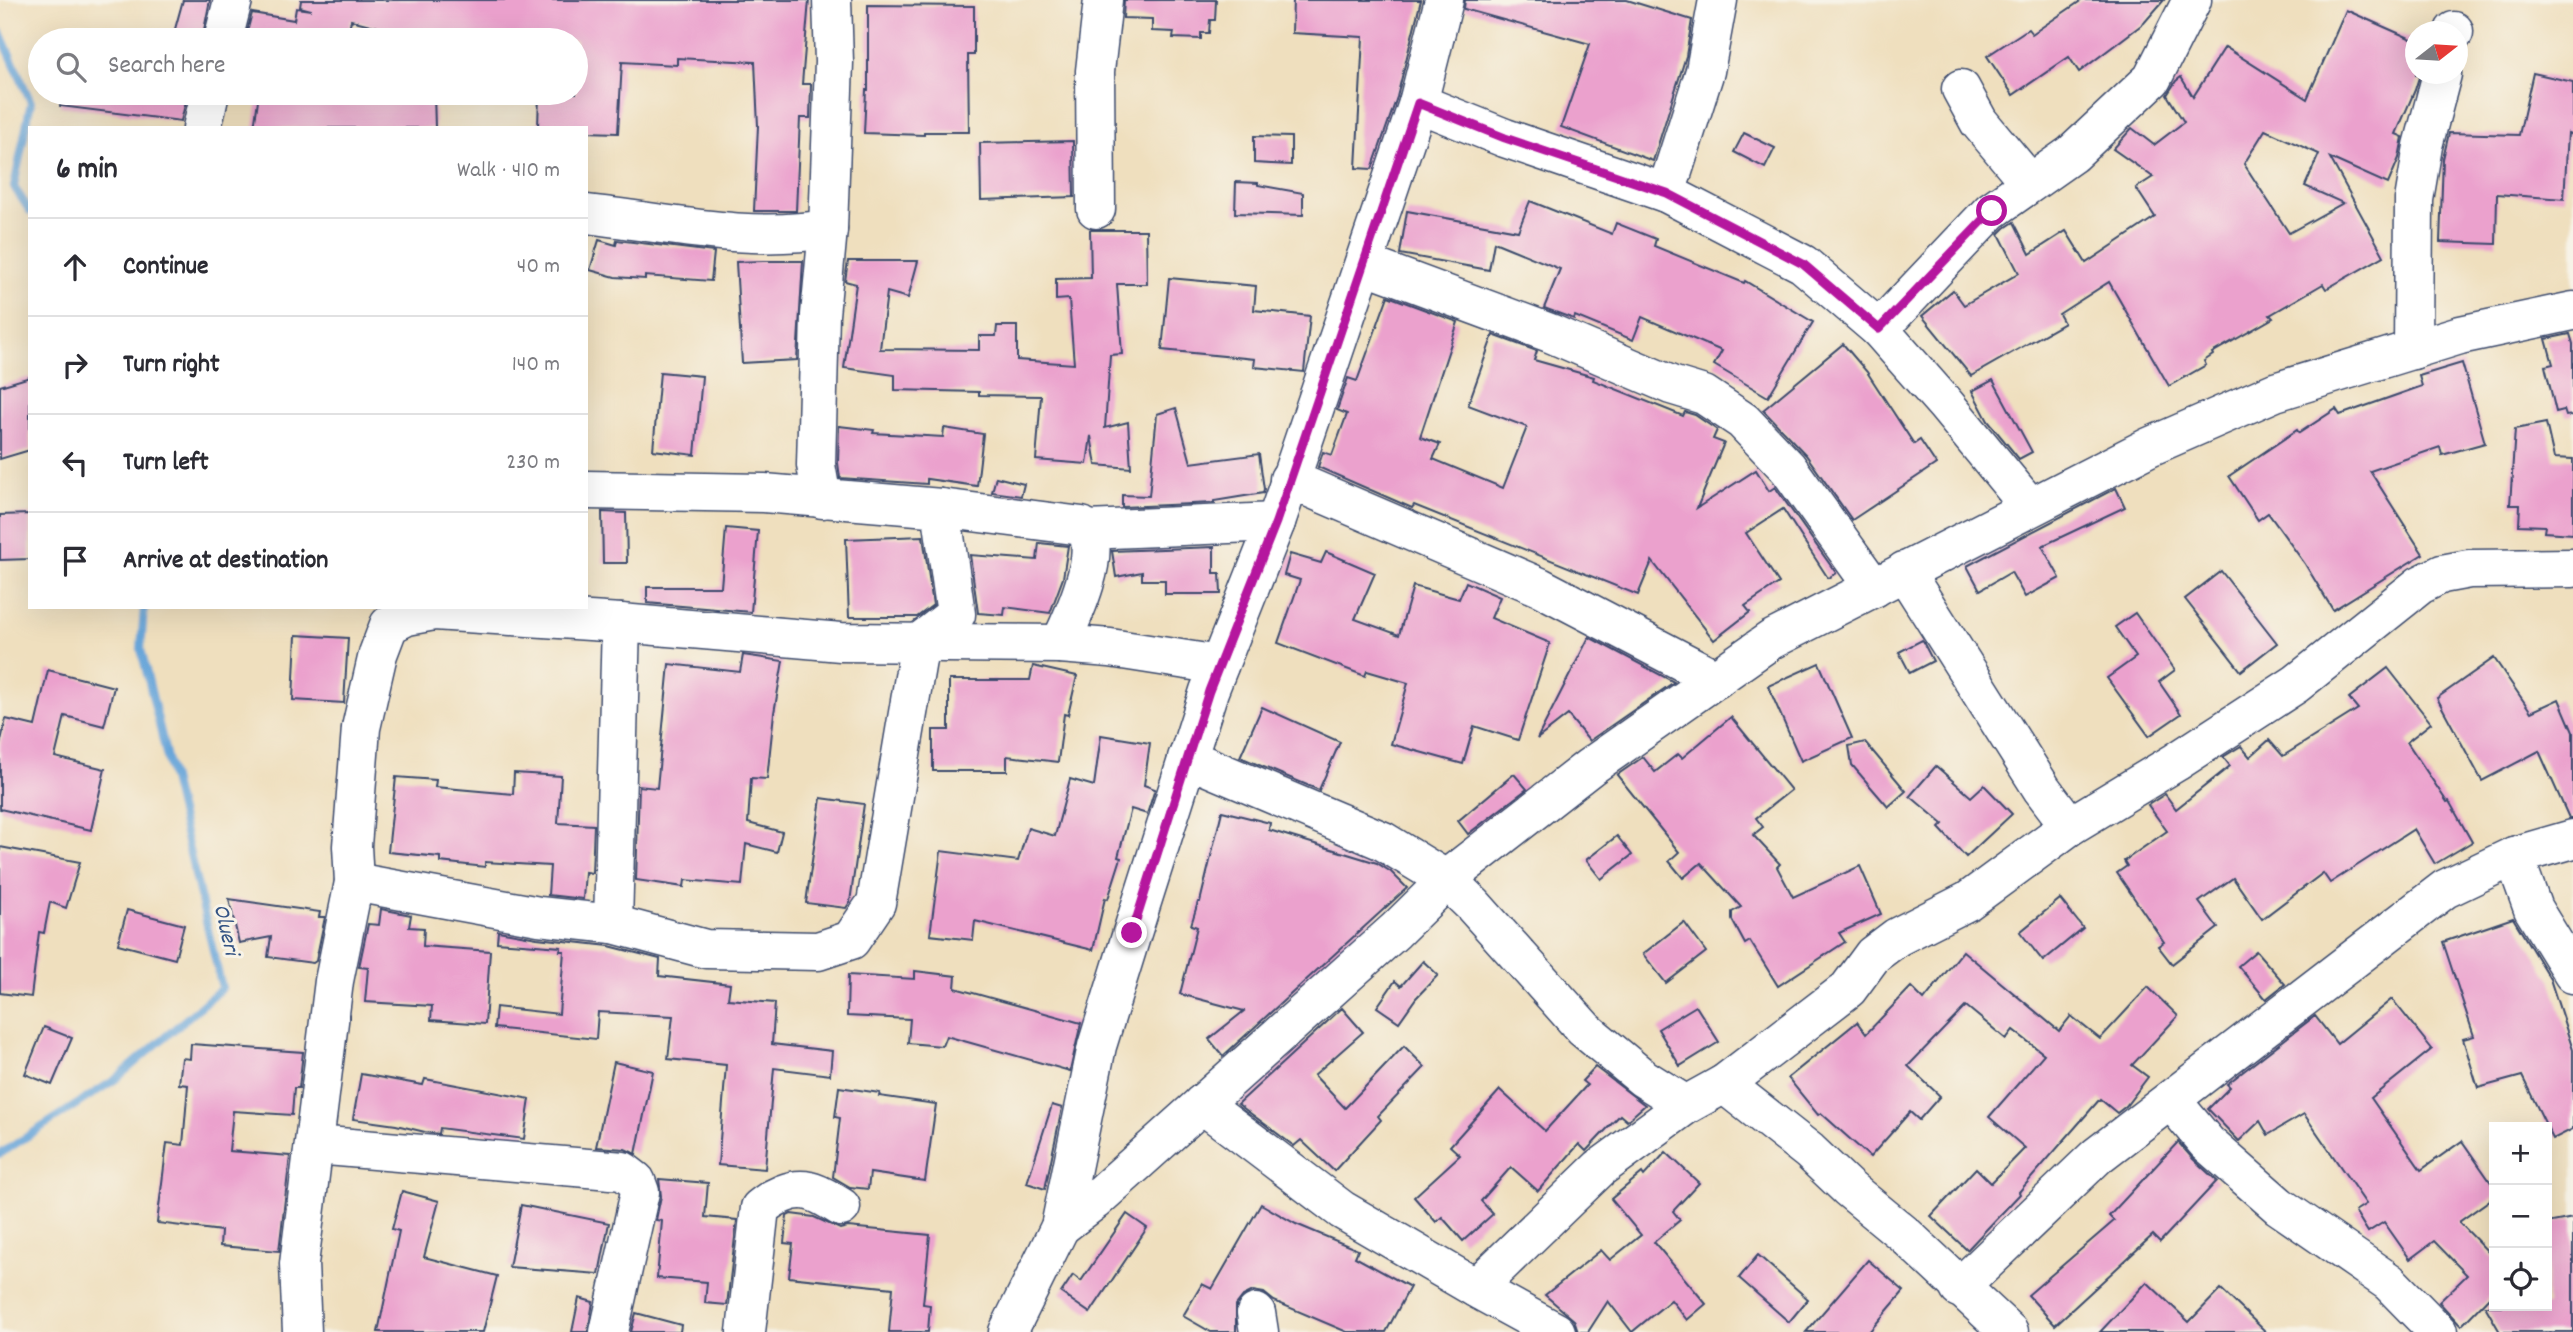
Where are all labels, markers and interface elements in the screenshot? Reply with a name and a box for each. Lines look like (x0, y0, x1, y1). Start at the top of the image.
north arrow (2405, 21, 2468, 84)
search box (28, 28, 588, 105)
icon: search (52, 48, 90, 86)
text: Search here (108, 48, 226, 85)
text: 6 min (56, 150, 118, 193)
text: Walk · 410 m (457, 155, 560, 188)
route start (1976, 195, 2007, 226)
icon: ahead (56, 248, 94, 286)
text: Continue (123, 249, 208, 286)
text: 40 m (517, 251, 560, 284)
icon: right (56, 346, 94, 384)
text: Turn right (123, 347, 220, 384)
text: 140 m (512, 349, 560, 382)
icon: left (56, 444, 94, 482)
text: Turn left (123, 445, 209, 482)
text: 230 m (506, 447, 560, 480)
icon: arrive (56, 542, 94, 580)
text: Arrive at destination (123, 543, 328, 580)
water label: Olueri (203, 901, 247, 962)
route end (1116, 917, 1147, 948)
map controls (2489, 1122, 2552, 1311)
button: + (2489, 1122, 2552, 1185)
button: − (2489, 1185, 2552, 1248)
button: locate (2489, 1248, 2552, 1311)

